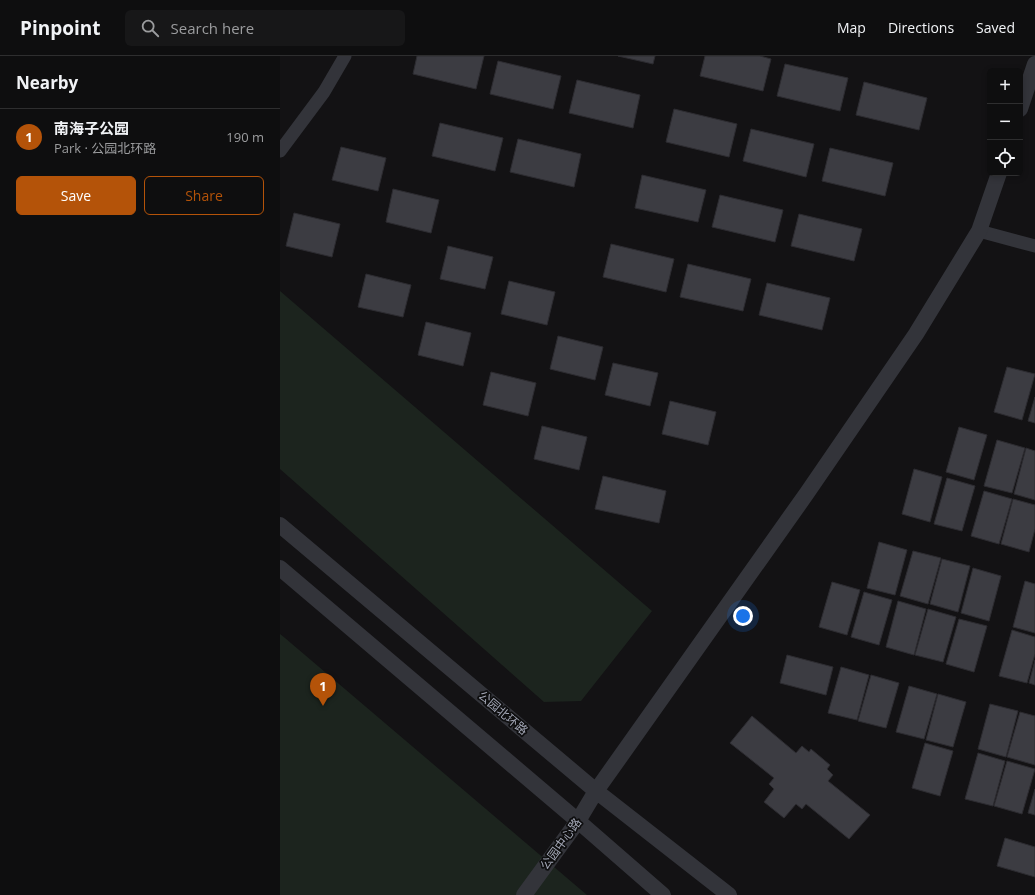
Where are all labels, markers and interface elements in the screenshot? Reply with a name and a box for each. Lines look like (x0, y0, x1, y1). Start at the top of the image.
search box (125, 10, 405, 46)
text: Pinpoint (20, 15, 101, 41)
icon: search (139, 17, 161, 39)
text: Search here (171, 18, 254, 38)
text: Map (837, 18, 866, 37)
text: Directions (888, 18, 954, 37)
text: Saved (976, 18, 1015, 37)
map controls (987, 68, 1023, 176)
button: + (987, 68, 1023, 104)
text: Nearby (16, 71, 78, 94)
button: − (987, 104, 1023, 140)
text: 南海子公园 (54, 118, 129, 138)
text: 1 (25, 128, 33, 146)
text: 190 m (226, 128, 264, 146)
text: Park · 公园北环路 (54, 139, 156, 157)
button: locate (987, 140, 1023, 176)
button: Save (16, 176, 136, 215)
button: Share (144, 176, 264, 215)
your location (733, 606, 753, 626)
pin: 1 (310, 673, 336, 706)
street label: 公园北环路 (475, 687, 532, 738)
street label: 公园中心路 (536, 814, 585, 873)

